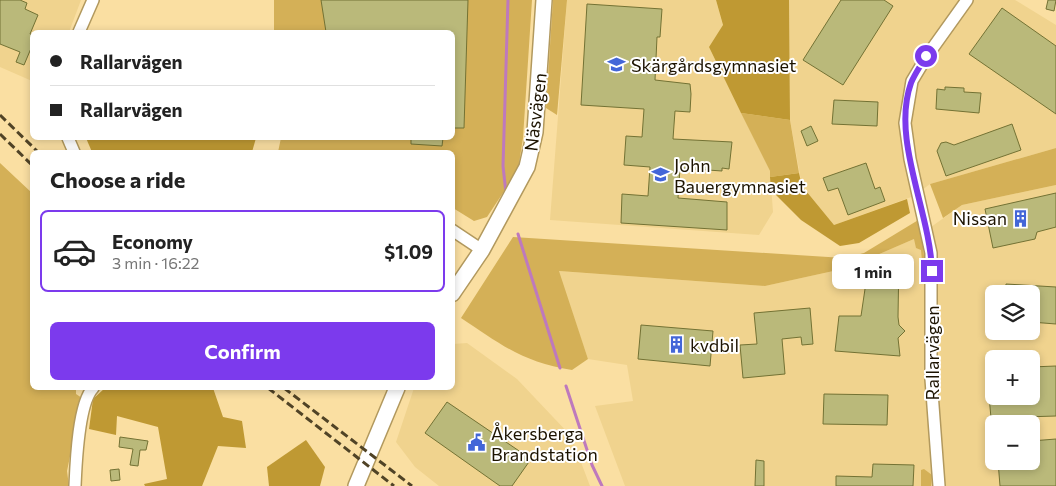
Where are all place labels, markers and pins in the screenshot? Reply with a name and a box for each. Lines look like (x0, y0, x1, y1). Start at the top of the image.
place label: Skärgårdsgymnasiet (631, 54, 796, 76)
school or university icon: Skärgårdsgymnasiet (607, 55, 627, 75)
place label: John Bauergymnasiet (674, 154, 806, 197)
school or university icon: John Bauergymnasiet (650, 165, 670, 185)
place label: Nissan (953, 207, 1007, 229)
building icon: Nissan (1011, 208, 1031, 228)
place label: kvdbil (690, 334, 739, 356)
building icon: kvdbil (666, 335, 686, 355)
place label: Åkersberga Brandstation (491, 422, 598, 465)
public building icon: Åkersberga Brandstation (467, 433, 487, 453)

